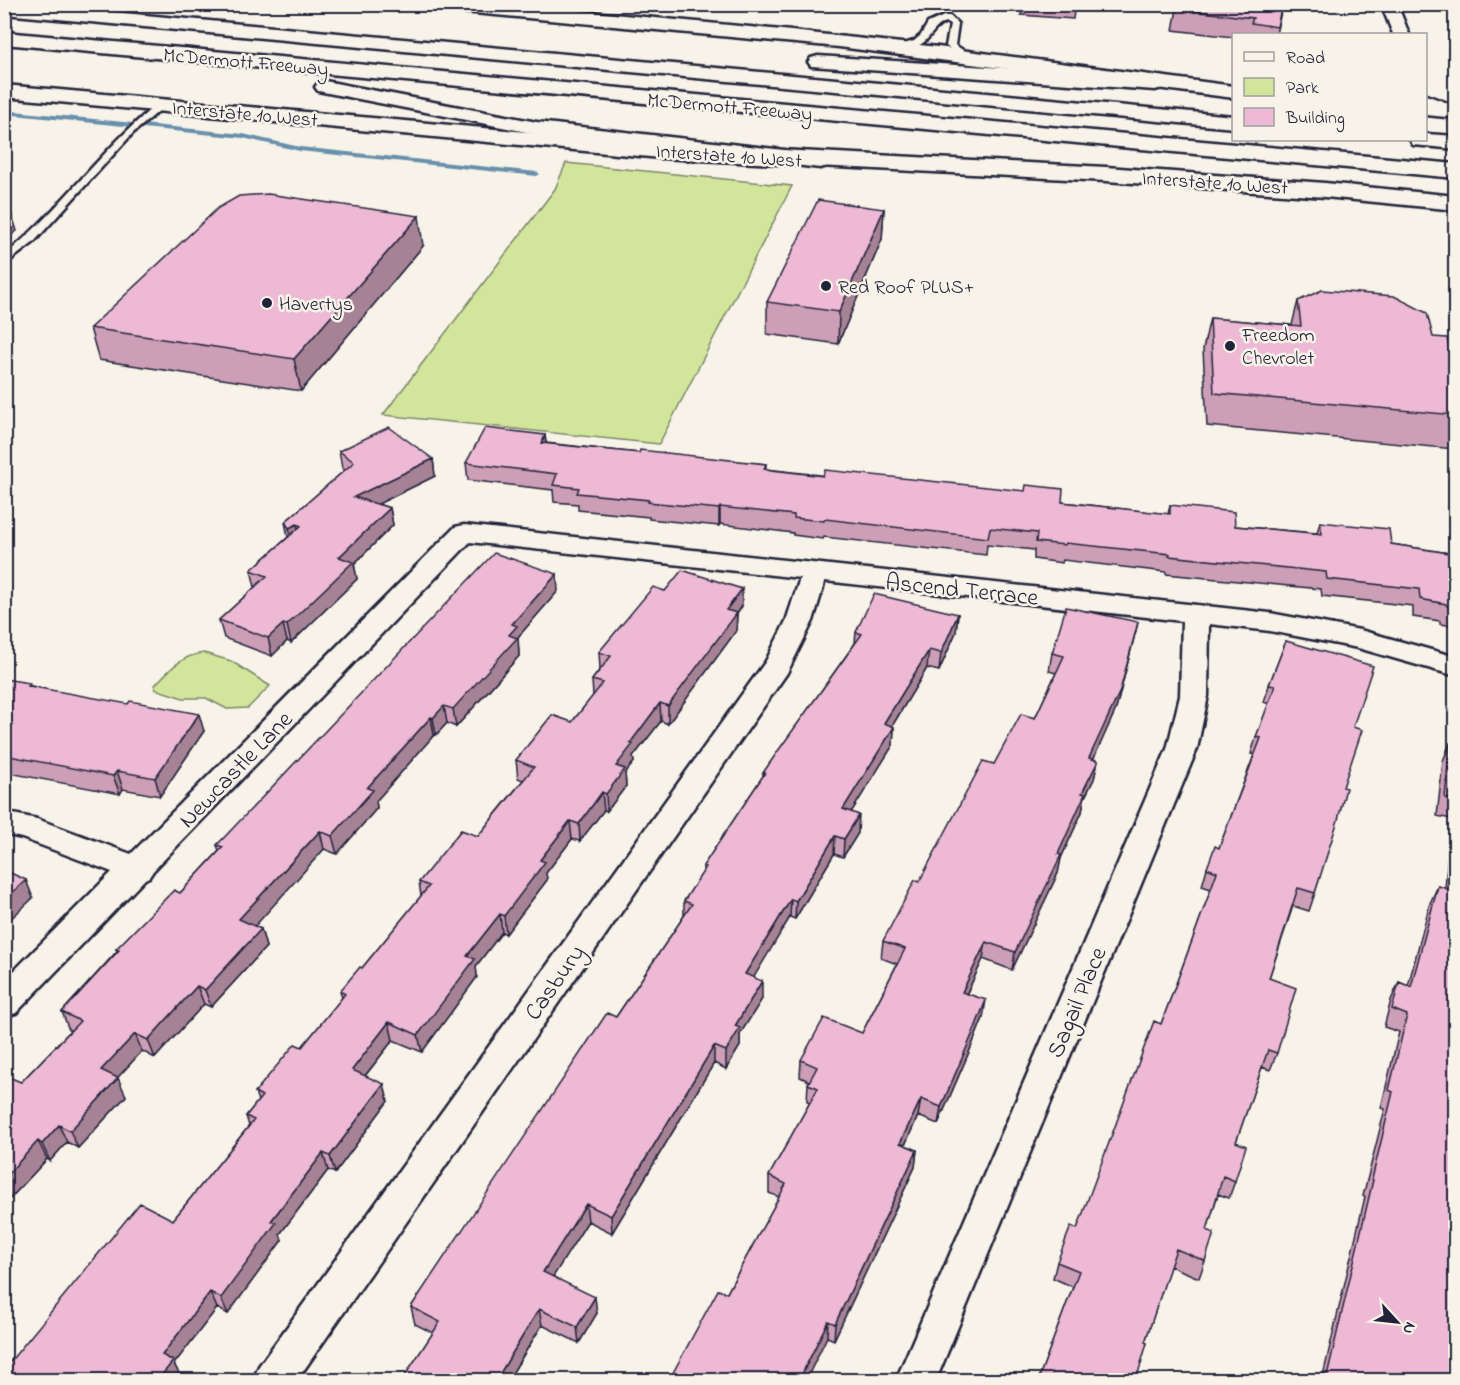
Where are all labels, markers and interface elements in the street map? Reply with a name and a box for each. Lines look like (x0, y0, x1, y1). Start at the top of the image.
legend (1232, 33, 1427, 141)
street label: McDermott Freeway (162, 42, 330, 85)
text: Road (1286, 46, 1325, 72)
text: Park (1286, 76, 1319, 102)
street label: McDermott Freeway (646, 87, 814, 130)
street label: Interstate 10 West (171, 95, 319, 136)
text: Building (1285, 106, 1345, 133)
street label: Interstate 10 West (655, 138, 803, 177)
street label: Interstate 10 West (1141, 165, 1289, 204)
place label: Red Roof PLUS+ (838, 274, 974, 303)
marker: Red Roof PLUS+ (819, 279, 833, 293)
place label: Havertys (279, 291, 353, 320)
marker: Havertys (260, 296, 274, 310)
place label: Freedom Chevrolet (1241, 322, 1315, 374)
marker: Freedom Chevrolet (1223, 339, 1237, 353)
street label: Ascend Terrace (884, 566, 1040, 617)
street label: Newcastle Lane (172, 704, 302, 837)
street label: Casbury (517, 938, 596, 1029)
street label: Sagail Place (1039, 942, 1117, 1064)
north arrow (1367, 1292, 1427, 1352)
text: N (1395, 1318, 1422, 1338)

